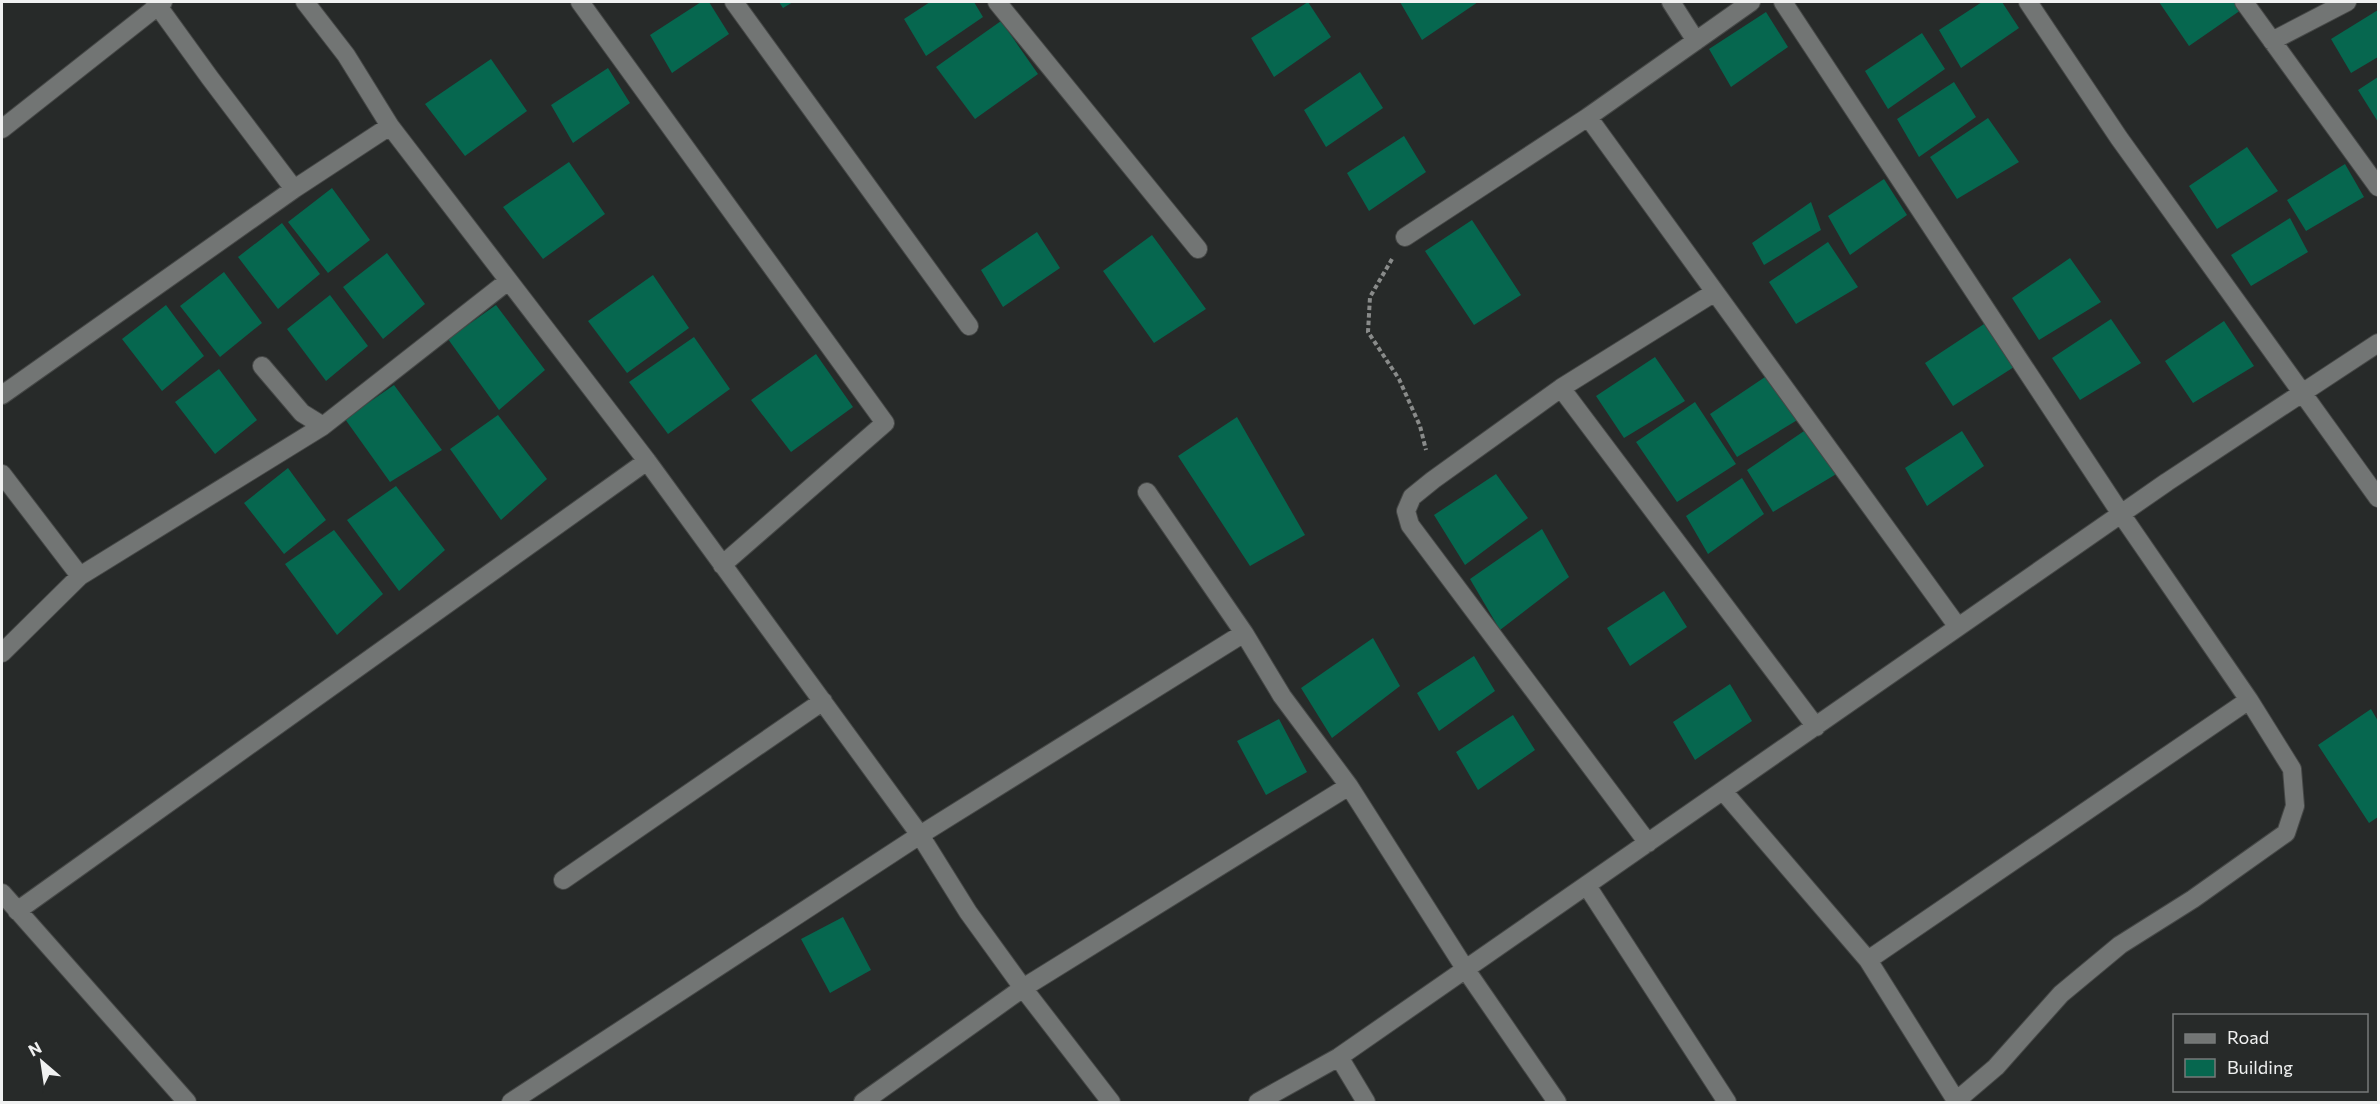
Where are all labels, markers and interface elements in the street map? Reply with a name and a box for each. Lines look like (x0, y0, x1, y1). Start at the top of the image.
legend (2173, 1014, 2368, 1092)
text: Road (2227, 1026, 2269, 1048)
north arrow (12, 1032, 72, 1092)
text: N (25, 1037, 44, 1060)
text: Building (2227, 1056, 2293, 1078)

